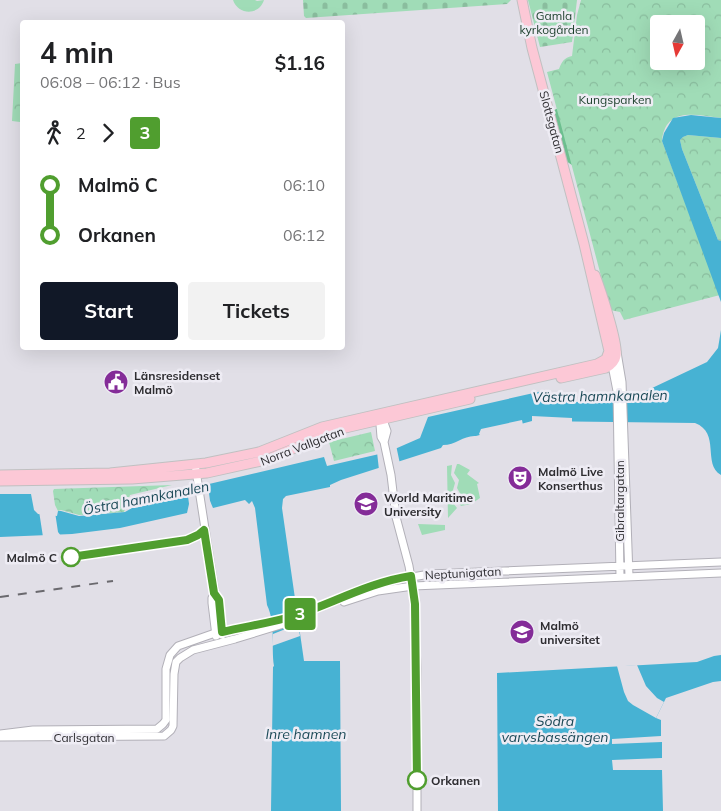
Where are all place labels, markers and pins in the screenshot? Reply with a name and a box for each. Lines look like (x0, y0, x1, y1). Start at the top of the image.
place label: Länsresidenset Malmö (134, 368, 221, 397)
public building icon: Länsresidenset Malmö (103, 369, 129, 395)
place label: Malmö Live Konserthus (538, 464, 603, 493)
theatre icon: Malmö Live Konserthus (507, 465, 533, 491)
place label: World Maritime University (384, 490, 474, 519)
school or university icon: World Maritime University (353, 491, 379, 517)
marker: Malmö C (61, 547, 81, 567)
place label: Malmö C (7, 550, 57, 565)
place label: Malmö universitet (540, 618, 600, 647)
school or university icon: Malmö universitet (509, 619, 535, 645)
marker: Orkanen (407, 770, 427, 790)
place label: Orkanen (431, 773, 480, 788)

